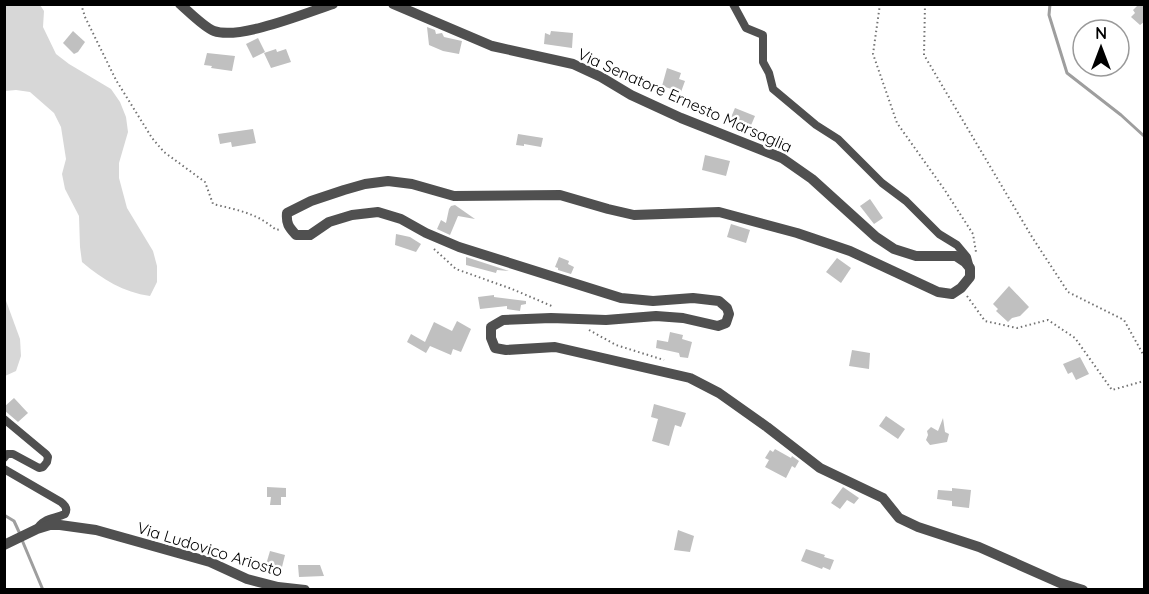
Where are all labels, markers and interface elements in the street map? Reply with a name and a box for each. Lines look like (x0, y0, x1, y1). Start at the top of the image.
north arrow (1071, 18, 1131, 78)
text: N (1095, 23, 1107, 43)
street label: Via Senatore Ernesto Marsaglia (575, 43, 795, 157)
street label: Via Ludovico Ariosto (135, 517, 285, 581)

